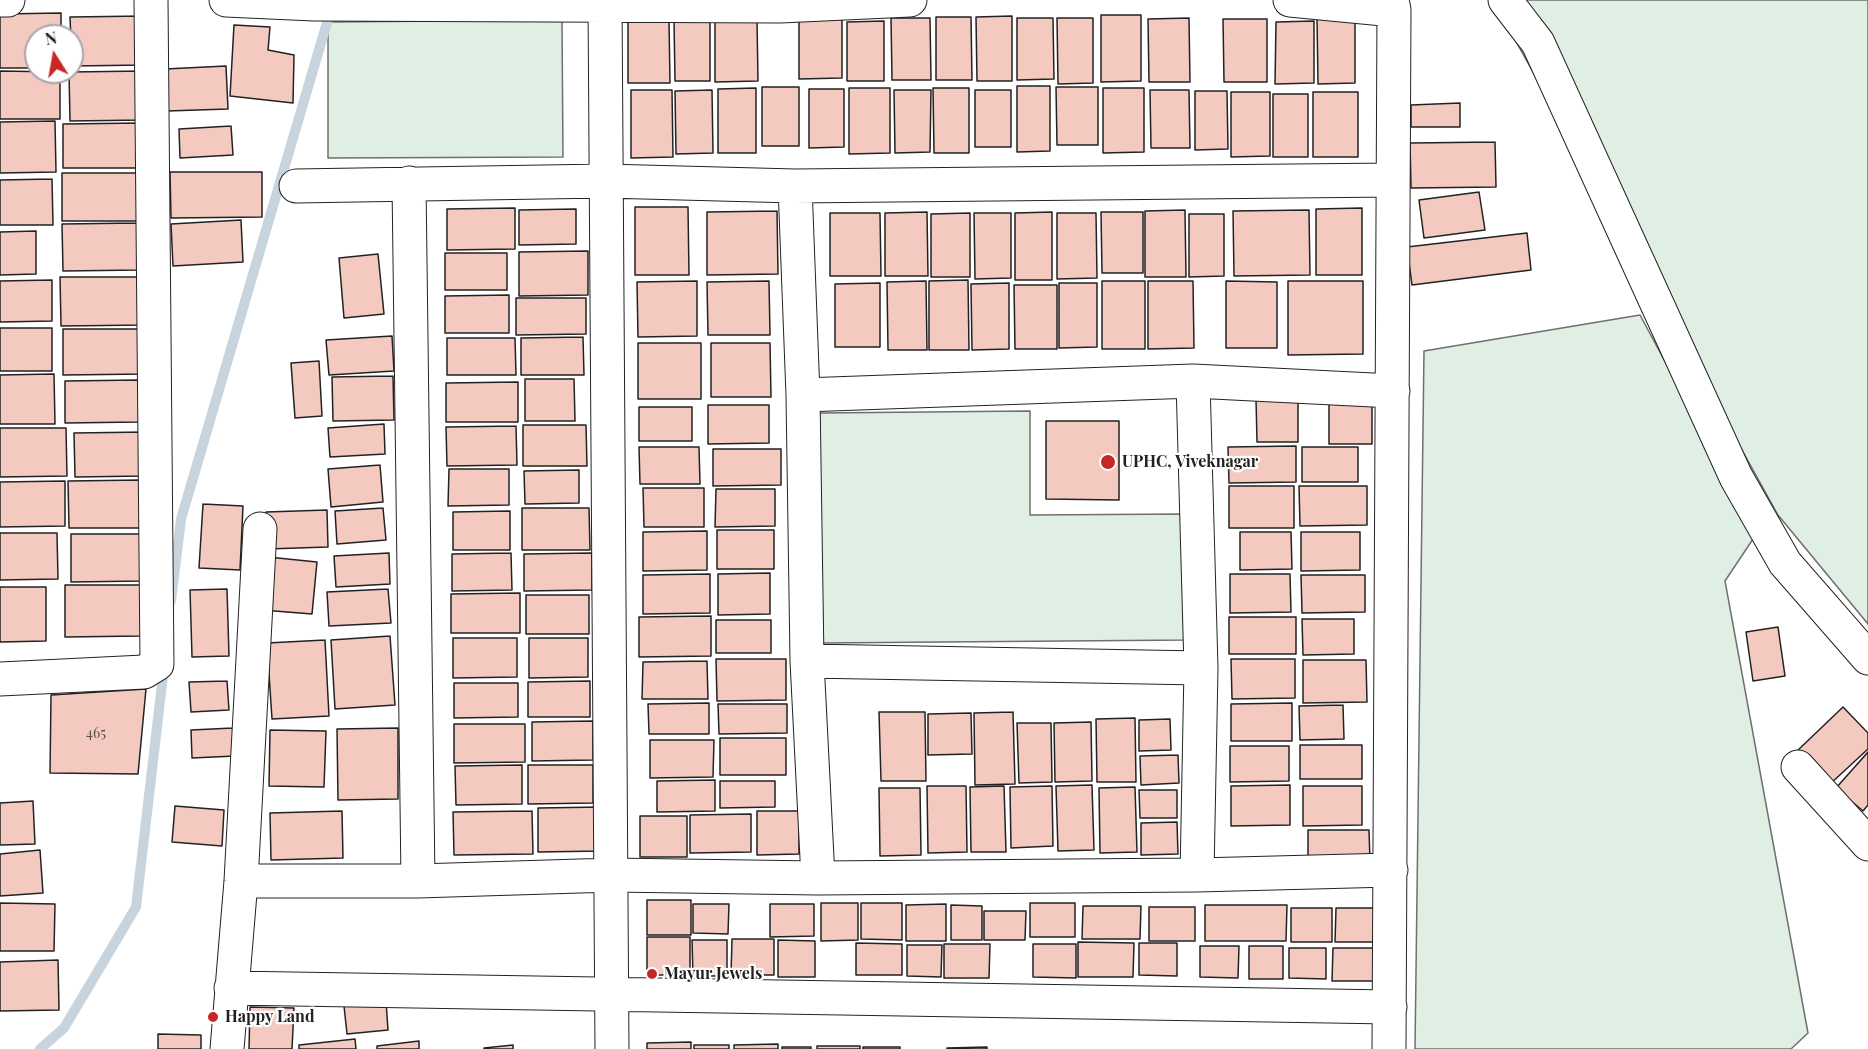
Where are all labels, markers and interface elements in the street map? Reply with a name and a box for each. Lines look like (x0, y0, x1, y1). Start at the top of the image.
north arrow (24, 24, 84, 84)
text: N (43, 26, 59, 49)
place label: UPHC, Viveknagar (1122, 452, 1258, 472)
marker: UPHC, Viveknagar (1099, 453, 1117, 471)
house number: 465 (86, 726, 106, 742)
place label: Mayur Jewels (664, 964, 762, 984)
marker: Mayur Jewels (645, 967, 659, 981)
place label: Happy Land (225, 1007, 314, 1027)
marker: Happy Land (206, 1010, 220, 1024)

